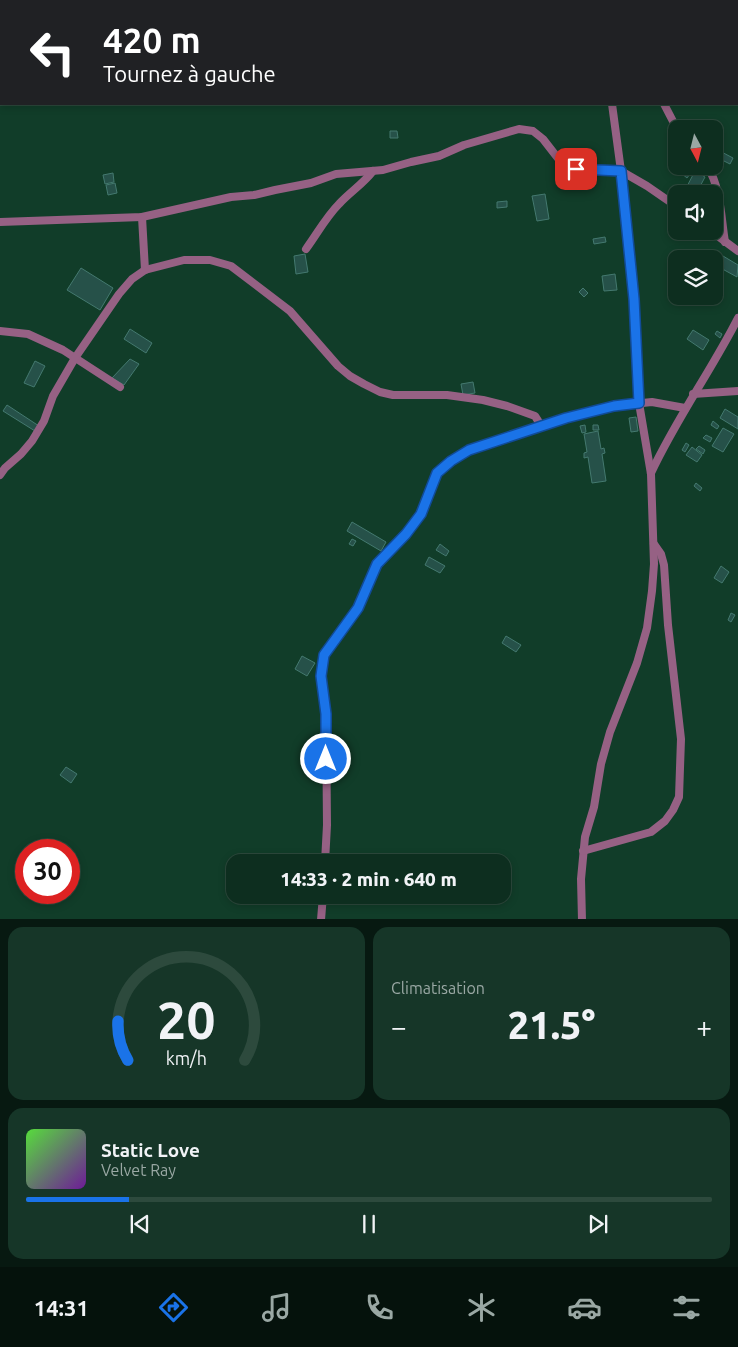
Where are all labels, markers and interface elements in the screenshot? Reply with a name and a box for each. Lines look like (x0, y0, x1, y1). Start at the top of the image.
icon: left (20, 20, 85, 85)
text: 420 m (103, 20, 201, 60)
text: Tournez à gauche (103, 61, 276, 86)
north arrow (668, 120, 722, 175)
map controls (668, 120, 723, 305)
pin (555, 148, 597, 190)
icon: arrive (562, 155, 590, 183)
button: sound (668, 185, 723, 240)
button: layers (668, 250, 723, 305)
position arrow (299, 732, 351, 784)
speed limit sign: 30 (15, 839, 80, 904)
text: 14:33 · 2 min · 640 m (280, 868, 457, 890)
text: Climatisation (391, 979, 485, 997)
text: 20 (157, 991, 216, 1049)
text: 21.5° (508, 1004, 595, 1046)
text: − (391, 1011, 407, 1042)
text: + (696, 1011, 712, 1042)
text: km/h (166, 1048, 207, 1068)
text: Static Love (101, 1139, 200, 1161)
text: Velvet Ray (101, 1161, 176, 1179)
icon: previous (126, 1210, 154, 1238)
icon: pause (355, 1210, 383, 1238)
icon: next (584, 1210, 612, 1238)
icon: directions (156, 1290, 191, 1325)
icon: music (259, 1290, 294, 1325)
icon: phone (362, 1290, 397, 1325)
icon: climate (464, 1290, 499, 1325)
icon: car (567, 1290, 602, 1325)
icon: filters (669, 1290, 704, 1325)
text: 14:31 (34, 1295, 89, 1320)

